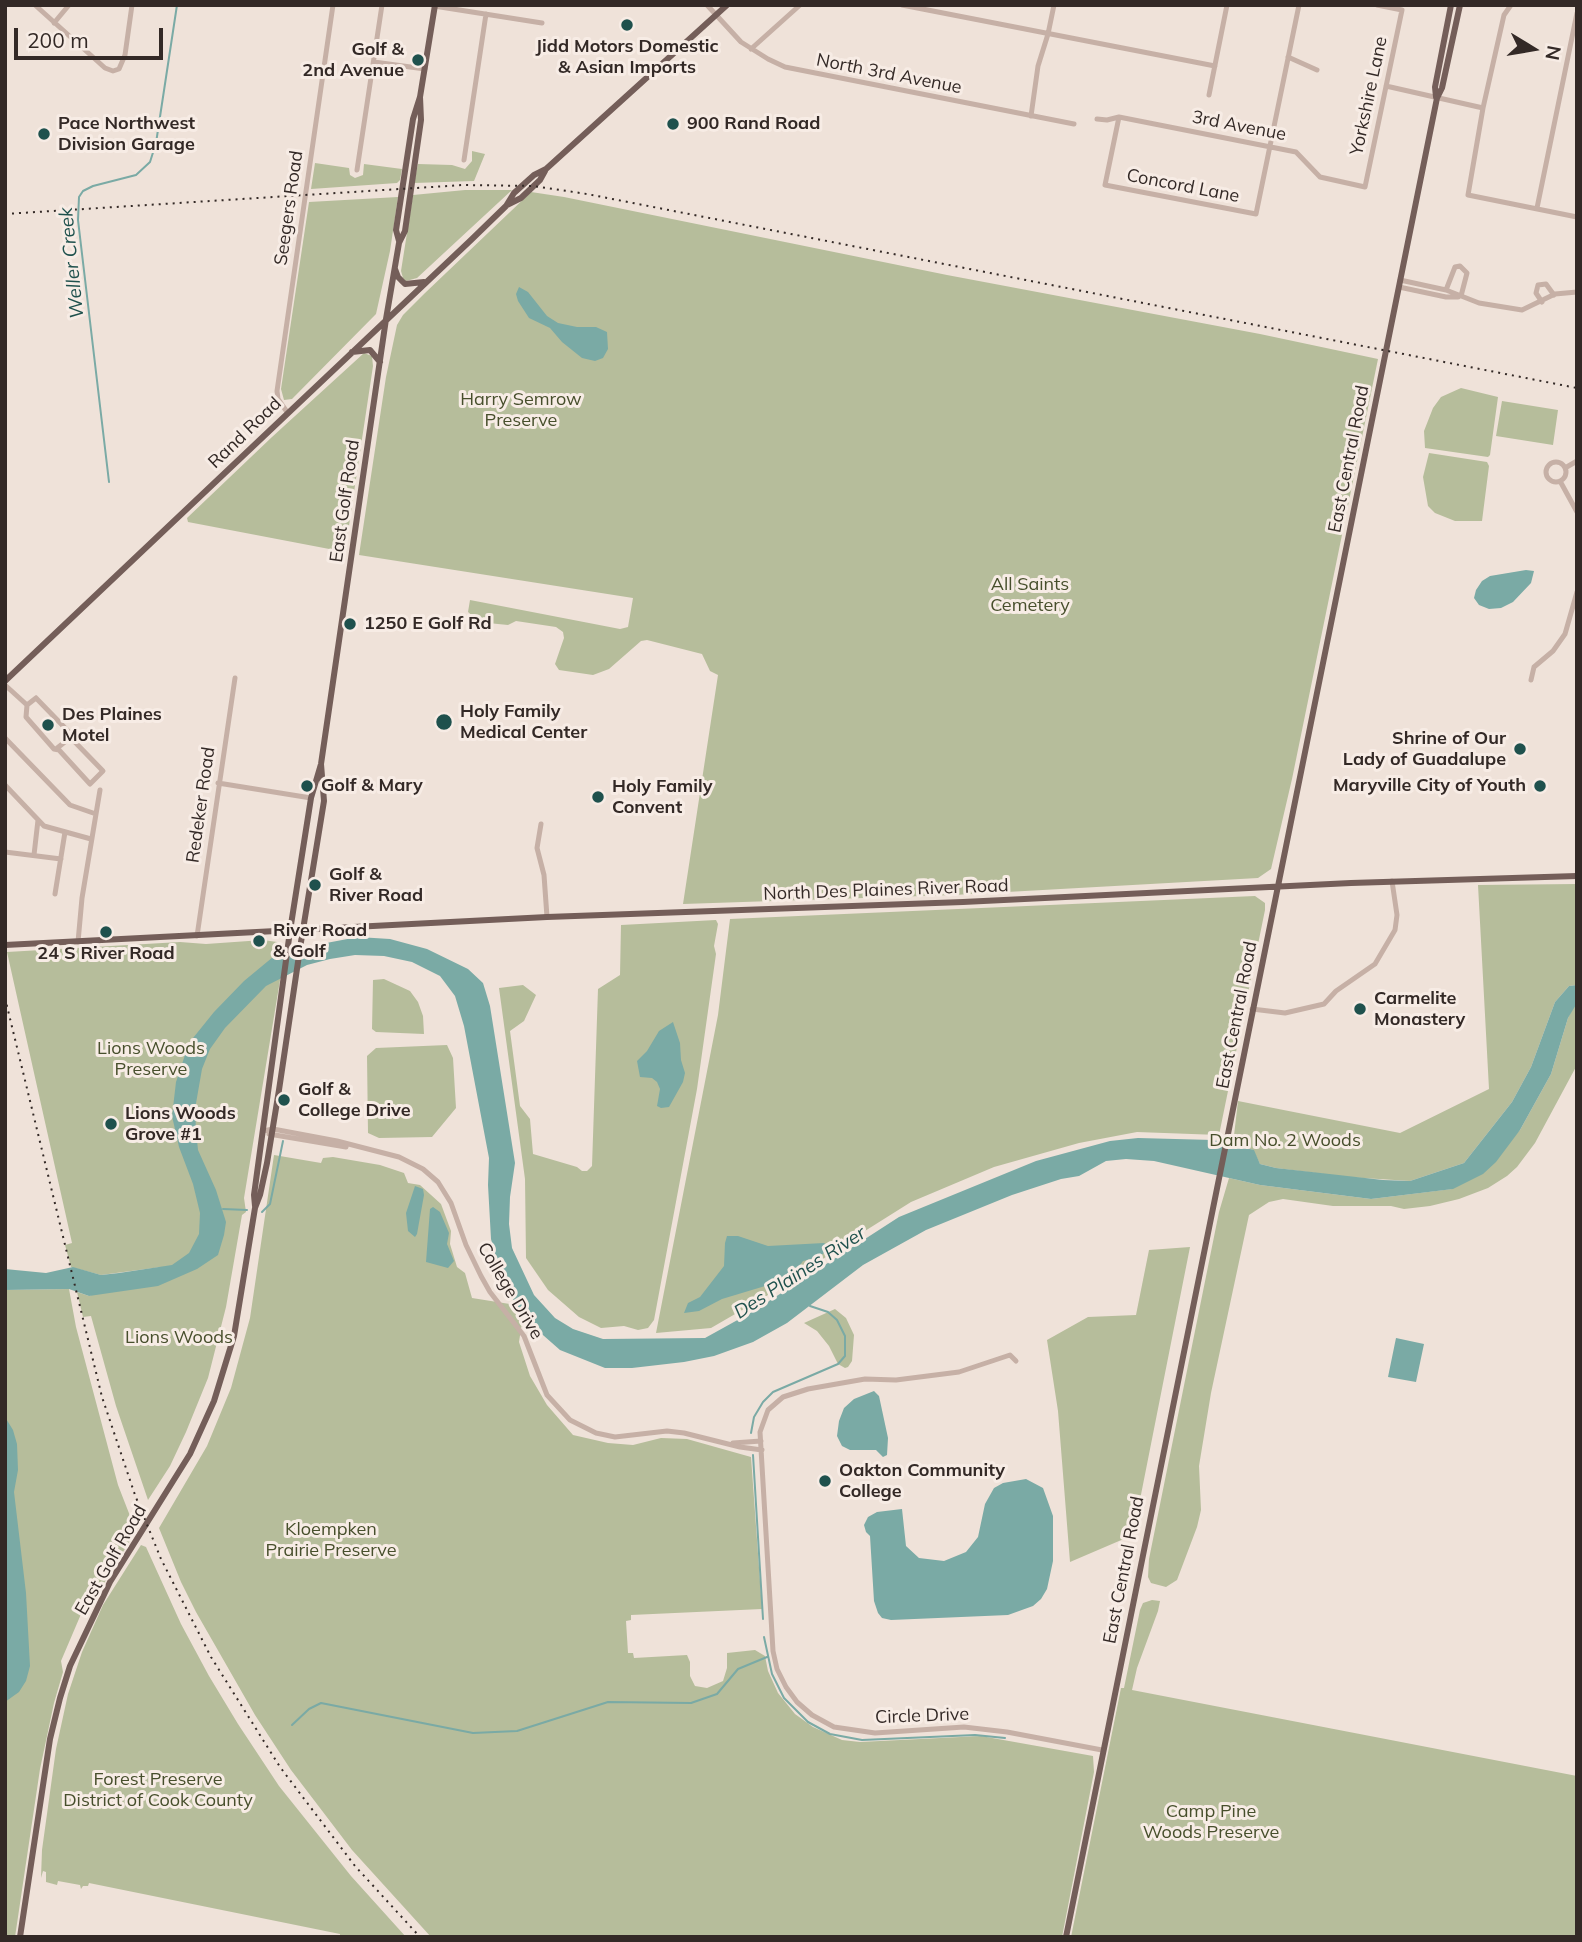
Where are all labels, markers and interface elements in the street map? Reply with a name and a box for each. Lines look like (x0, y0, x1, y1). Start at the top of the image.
scale bar (18, 14, 166, 58)
north arrow (1498, 14, 1568, 84)
marker: Jidd Motors Domestic & Asian Imports (619, 17, 635, 33)
text: 200 m (27, 27, 89, 53)
street label: Yorkshire Lane (1346, 35, 1392, 157)
place label: Jidd Motors Domestic & Asian Imports (536, 36, 718, 78)
place label: Golf & 2nd Avenue (302, 39, 404, 82)
text: N (1540, 44, 1567, 62)
street label: North 3rd Avenue (814, 49, 964, 99)
marker: Golf & 2nd Avenue (410, 52, 426, 68)
street label: 3rd Avenue (1190, 106, 1288, 146)
place label: Pace Northwest Division Garage (58, 113, 195, 156)
place label: 900 Rand Road (687, 113, 820, 135)
marker: 900 Rand Road (665, 116, 681, 132)
marker: Pace Northwest Division Garage (36, 126, 52, 142)
street label: Seegers Road (270, 149, 308, 267)
street label: Concord Lane (1125, 164, 1241, 208)
water label: Weller Creek (55, 206, 89, 320)
street label: East Central Road (1324, 383, 1374, 535)
park label: Harry Semrow Preserve (460, 389, 582, 432)
street label: Rand Road (204, 393, 286, 473)
street label: East Golf Road (326, 438, 364, 564)
park label: All Saints Cemetery (990, 574, 1070, 616)
place label: 1250 E Golf Rd (364, 613, 492, 635)
marker: 1250 E Golf Rd (342, 616, 358, 632)
place label: Holy Family Medical Center (460, 701, 587, 744)
place label: Des Plaines Motel (62, 704, 162, 746)
marker: Holy Family Medical Center (434, 712, 454, 732)
marker: Des Plaines Motel (40, 717, 56, 733)
place label: Shrine of Our Lady of Guadalupe (1343, 728, 1506, 770)
marker: Shrine of Our Lady of Guadalupe (1512, 741, 1528, 757)
street label: Redeker Road (182, 746, 220, 864)
place label: Golf & Mary (321, 775, 423, 797)
place label: Maryville City of Youth (1333, 775, 1526, 797)
place label: Holy Family Convent (612, 776, 712, 818)
marker: Golf & Mary (299, 778, 315, 794)
marker: Maryville City of Youth (1532, 778, 1548, 794)
marker: Holy Family Convent (590, 789, 606, 805)
place label: Golf & River Road (329, 864, 423, 906)
street label: North Des Plaines River Road (763, 875, 1009, 905)
marker: Golf & River Road (307, 877, 323, 893)
place label: River Road & Golf (273, 920, 367, 962)
marker: 24 S River Road (98, 924, 114, 940)
marker: River Road & Golf (251, 933, 267, 949)
street label: East Central Road (1212, 939, 1262, 1091)
place label: 24 S River Road (37, 943, 175, 965)
place label: Carmelite Monastery (1374, 988, 1465, 1030)
marker: Carmelite Monastery (1352, 1001, 1368, 1017)
park label: Lions Woods Preserve (97, 1038, 205, 1080)
place label: Golf & College Drive (298, 1079, 411, 1122)
marker: Golf & College Drive (276, 1092, 292, 1108)
place label: Lions Woods Grove #1 (125, 1103, 236, 1146)
marker: Lions Woods Grove #1 (103, 1116, 119, 1132)
park label: Dam No. 2 Woods (1209, 1130, 1361, 1152)
water label: Des Plaines River (730, 1222, 870, 1324)
street label: College Drive (473, 1239, 547, 1343)
park label: Lions Woods (125, 1327, 233, 1349)
place label: Oakton Community College (839, 1460, 1005, 1502)
marker: Oakton Community College (817, 1473, 833, 1489)
street label: East Central Road (1099, 1494, 1149, 1646)
street label: East Golf Road (71, 1501, 151, 1619)
park label: Kloempken Prairie Preserve (265, 1519, 397, 1562)
street label: Circle Drive (875, 1704, 969, 1728)
park label: Forest Preserve District of Cook County (63, 1769, 253, 1812)
park label: Camp Pine Woods Preserve (1143, 1801, 1279, 1843)

